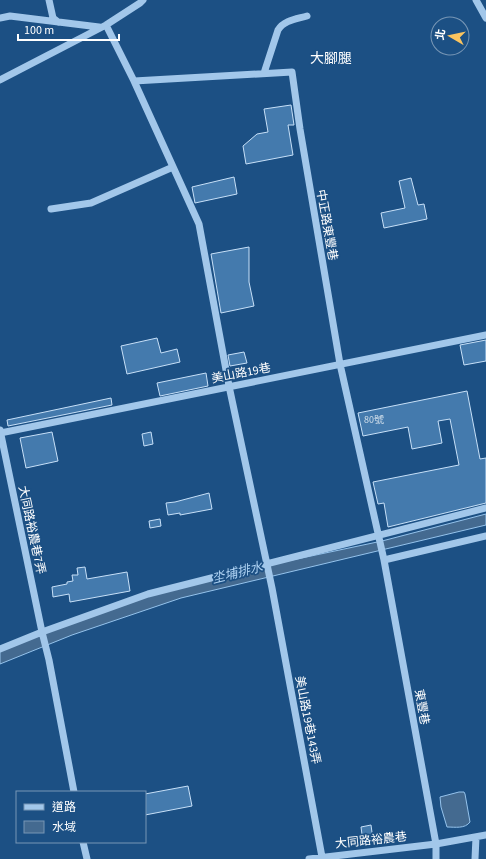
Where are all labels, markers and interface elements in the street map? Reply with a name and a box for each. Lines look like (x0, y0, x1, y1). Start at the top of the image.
scale bar (18, 16, 119, 42)
north arrow (430, 16, 470, 56)
text: 100 m (24, 22, 54, 39)
text: 北 (432, 28, 449, 41)
district label: 大腳腿 (310, 49, 352, 69)
street label: 中正路東豐巷 (312, 188, 341, 262)
street label: 美山路19巷 (210, 359, 272, 388)
house number: 80號 (364, 413, 384, 427)
street label: 大同路裕農巷7弄 (14, 484, 49, 576)
water label: 坔埔排水 (210, 558, 266, 588)
street label: 美山路19巷143弄 (291, 674, 324, 766)
street label: 東豐巷 (410, 688, 433, 726)
legend (16, 791, 146, 843)
text: 道路 (52, 799, 76, 816)
text: 水域 (52, 819, 76, 836)
street label: 大同路裕農巷 (334, 828, 408, 853)

